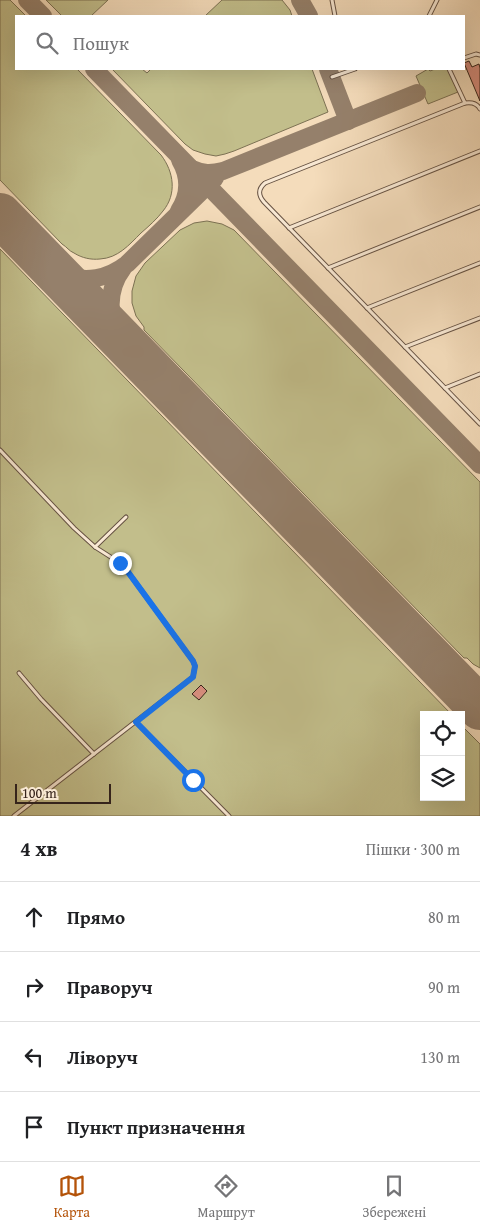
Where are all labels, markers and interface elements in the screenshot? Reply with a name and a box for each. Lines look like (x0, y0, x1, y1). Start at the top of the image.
search box (15, 15, 465, 70)
icon: search (33, 29, 61, 57)
text: Пошук (73, 29, 129, 57)
route end (109, 552, 132, 575)
map controls (420, 711, 465, 801)
button: locate (420, 711, 465, 756)
button: layers (420, 756, 465, 801)
route start (182, 769, 205, 792)
scale bar (15, 781, 111, 804)
text: 100 m (22, 783, 57, 803)
text: 4 хв (20, 833, 58, 864)
text: Пішки · 300 m (366, 837, 460, 861)
icon: ahead (20, 903, 48, 931)
text: Прямо (67, 903, 125, 931)
text: 80 m (428, 905, 460, 929)
icon: right (20, 973, 48, 1001)
text: Праворуч (67, 973, 152, 1001)
text: 90 m (428, 975, 460, 999)
icon: left (20, 1043, 48, 1071)
text: Ліворуч (67, 1043, 138, 1071)
text: 130 m (420, 1045, 460, 1069)
icon: arrive (20, 1113, 48, 1141)
text: Пункт призначення (67, 1113, 245, 1141)
tab: Карта (54, 1172, 90, 1222)
tab: Маршрут (198, 1172, 255, 1222)
tab: Збережені (362, 1172, 426, 1222)

